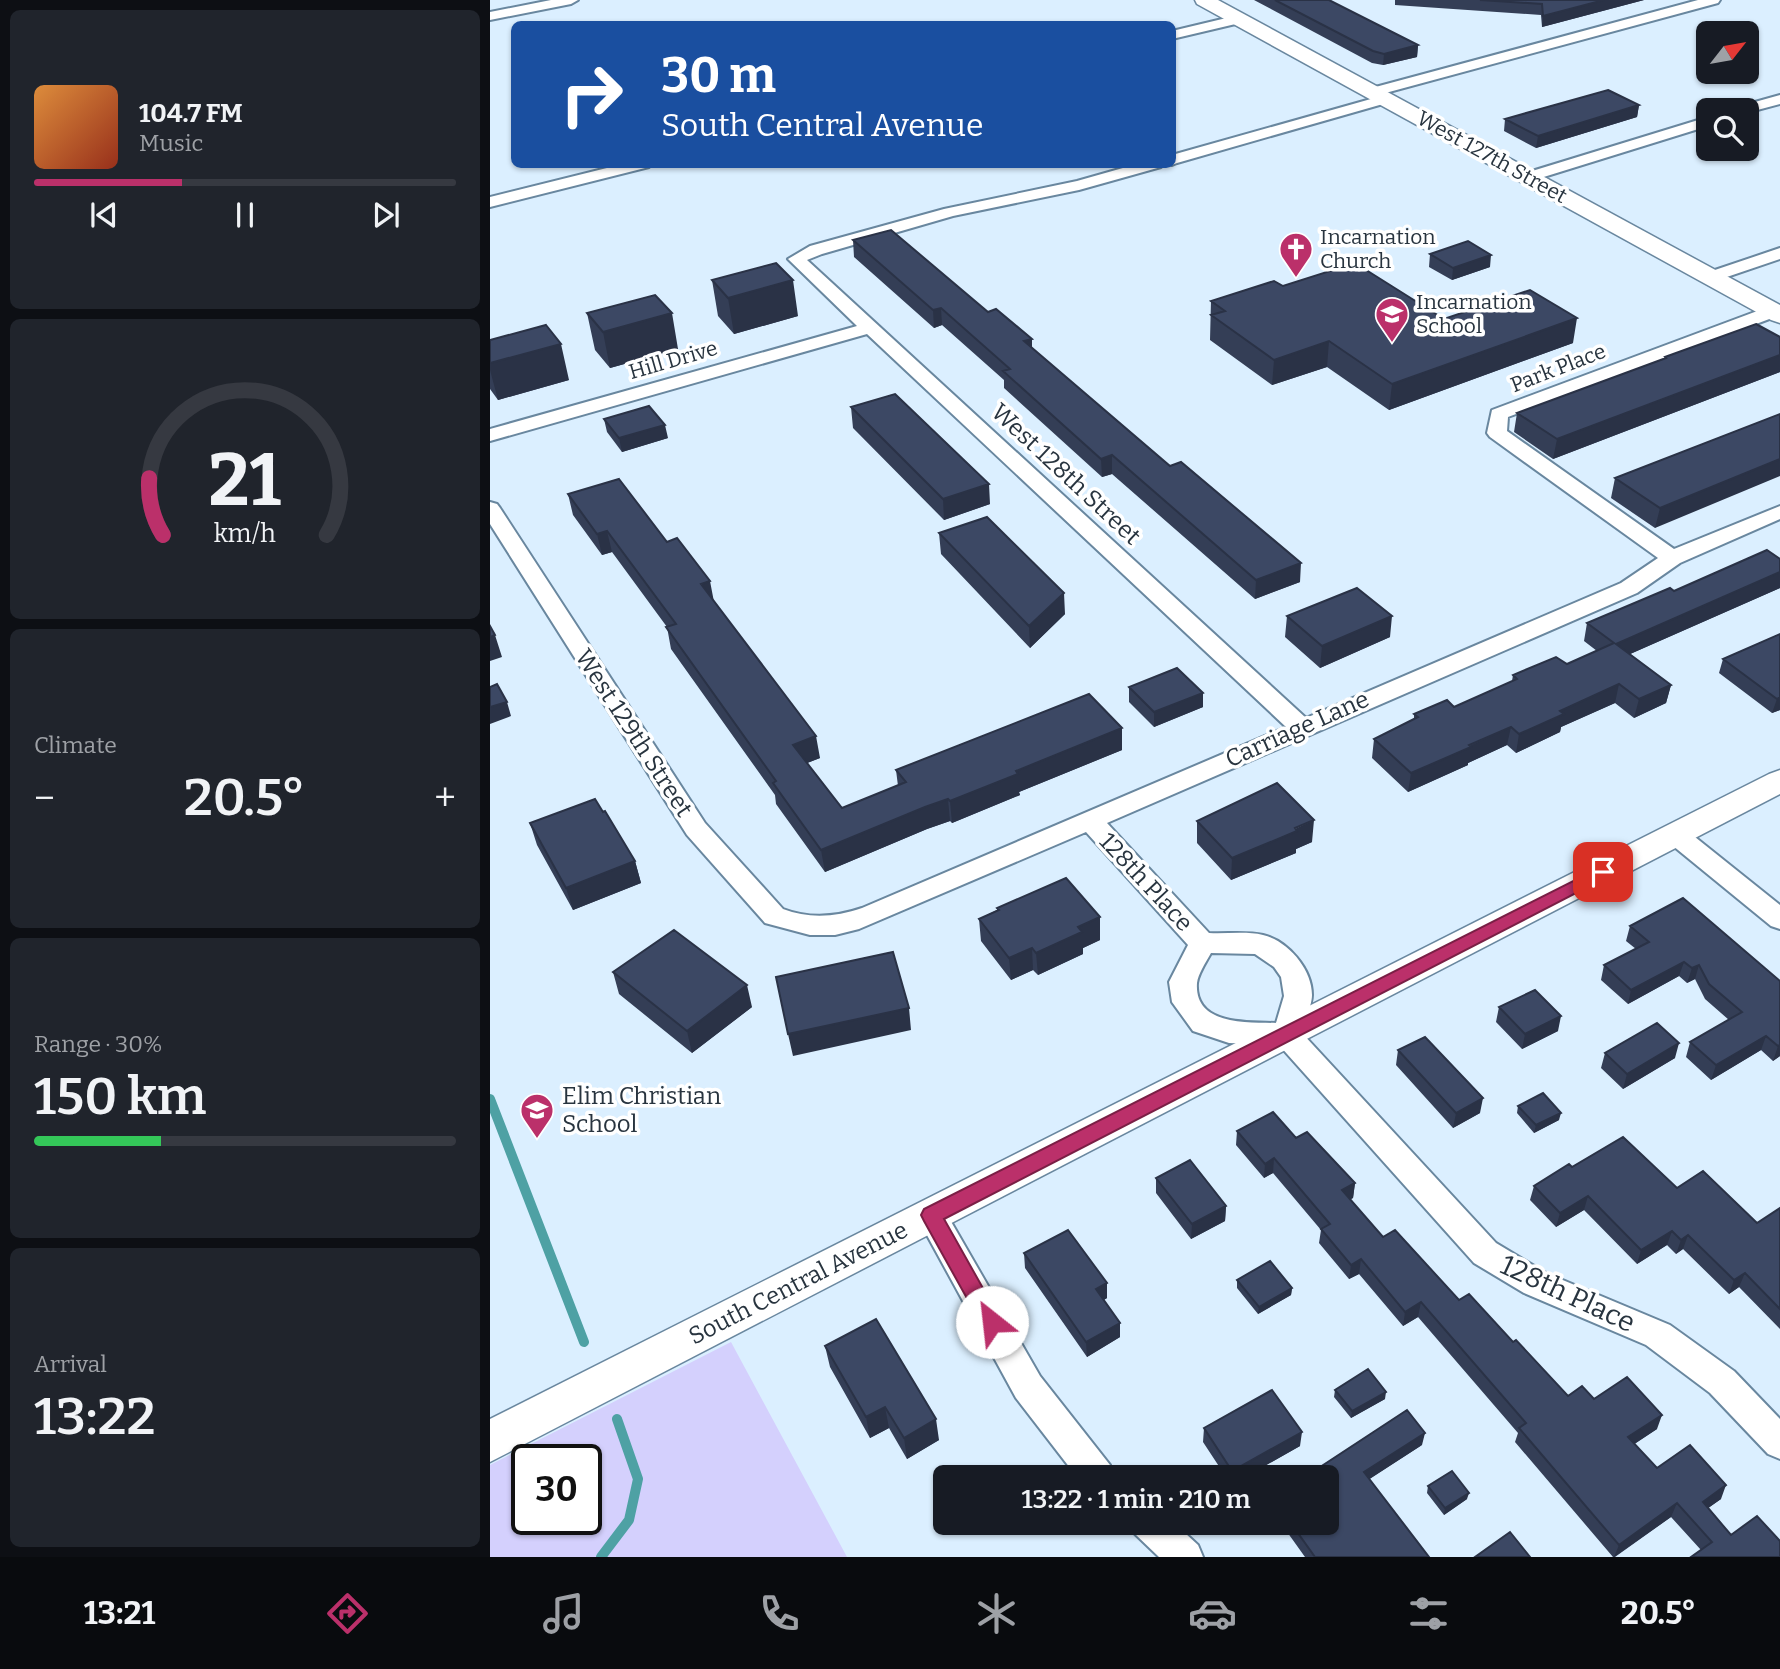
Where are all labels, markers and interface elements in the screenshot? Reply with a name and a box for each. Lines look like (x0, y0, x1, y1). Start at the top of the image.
north arrow (1696, 21, 1759, 84)
map controls (1696, 21, 1759, 161)
text: 30 m (661, 46, 776, 105)
icon: right (546, 49, 637, 140)
text: 104.7 FM (139, 98, 243, 129)
button: search (1696, 98, 1759, 161)
street label: West 127th Street (1412, 105, 1572, 209)
text: South Central Avenue (661, 106, 983, 144)
text: Music (139, 129, 203, 157)
icon: previous (85, 196, 123, 234)
icon: pause (226, 196, 264, 234)
icon: next (367, 196, 405, 234)
place label: Incarnation Church (1320, 224, 1436, 274)
church icon: Incarnation Church (1277, 230, 1315, 279)
place label: Incarnation School (1416, 289, 1532, 339)
school or university icon: Incarnation School (1373, 295, 1411, 344)
street label: Hill Drive (626, 335, 720, 385)
street label: Park Place (1507, 338, 1609, 398)
street label: West 128th Street (986, 398, 1147, 551)
text: 21 (209, 438, 282, 525)
text: km/h (214, 519, 276, 549)
street label: West 129th Street (570, 644, 699, 822)
street label: Carriage Lane (1221, 685, 1373, 773)
text: Climate (34, 731, 117, 759)
text: 20.5° (184, 766, 306, 829)
text: − (34, 775, 55, 821)
text: + (434, 775, 456, 821)
street label: 128th Place (1094, 827, 1198, 937)
pin (1573, 842, 1633, 902)
icon: arrive (1584, 853, 1622, 891)
text: Range · 30% (34, 1030, 162, 1058)
text: 150 km (34, 1065, 206, 1128)
place label: Elim Christian School (562, 1082, 721, 1138)
school or university icon: Elim Christian School (518, 1091, 556, 1140)
street label: South Central Avenue (684, 1216, 912, 1350)
street label: 128th Place (1495, 1248, 1640, 1339)
position arrow (955, 1285, 1029, 1359)
text: Arrival (34, 1350, 107, 1378)
text: 13:22 (34, 1385, 156, 1448)
speed limit sign: 30 (511, 1444, 602, 1535)
text: 13:22 · 1 min · 210 m (1021, 1484, 1251, 1515)
icon: directions (323, 1589, 372, 1638)
icon: music (539, 1589, 588, 1638)
icon: phone (755, 1589, 804, 1638)
icon: climate (972, 1589, 1021, 1638)
icon: car (1188, 1589, 1237, 1638)
icon: filters (1404, 1589, 1453, 1638)
text: 13:21 (84, 1594, 155, 1632)
text: 20.5° (1621, 1594, 1696, 1632)

